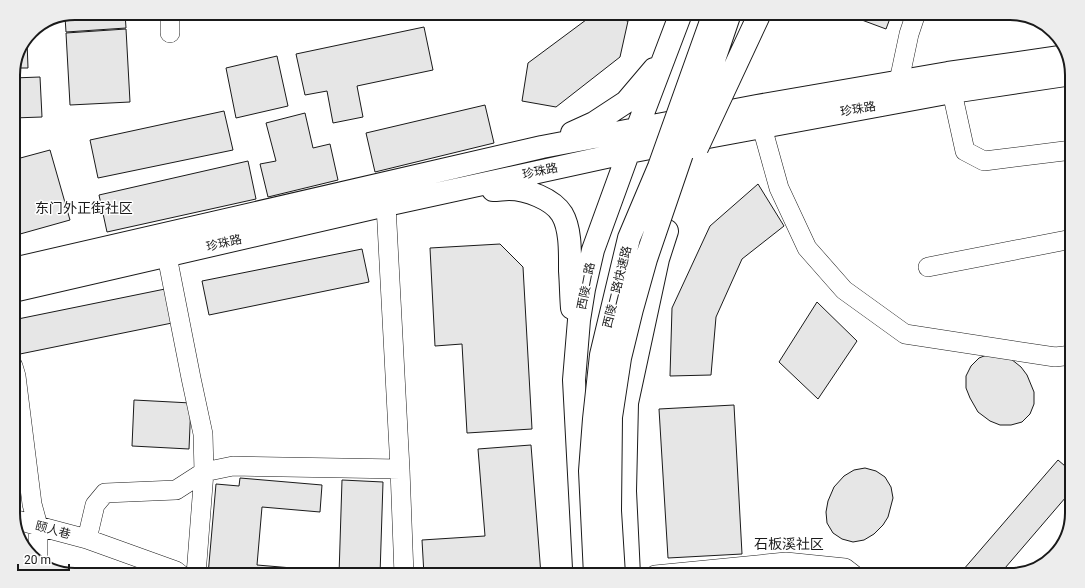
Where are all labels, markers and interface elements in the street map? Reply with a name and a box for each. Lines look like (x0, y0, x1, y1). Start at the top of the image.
street label: 珍珠路 (839, 99, 877, 119)
street label: 珍珠路 (521, 160, 559, 182)
district label: 东门外正街社区 (35, 200, 133, 216)
street label: 珍珠路 (205, 232, 243, 254)
street label: 西陵二路快速路 (600, 245, 634, 329)
street label: 西陵二路 (575, 261, 597, 311)
street label: 颐人巷 (34, 519, 72, 541)
district label: 石板溪社区 (754, 536, 824, 552)
scale bar (18, 546, 69, 572)
text: 20 m (24, 553, 51, 567)

